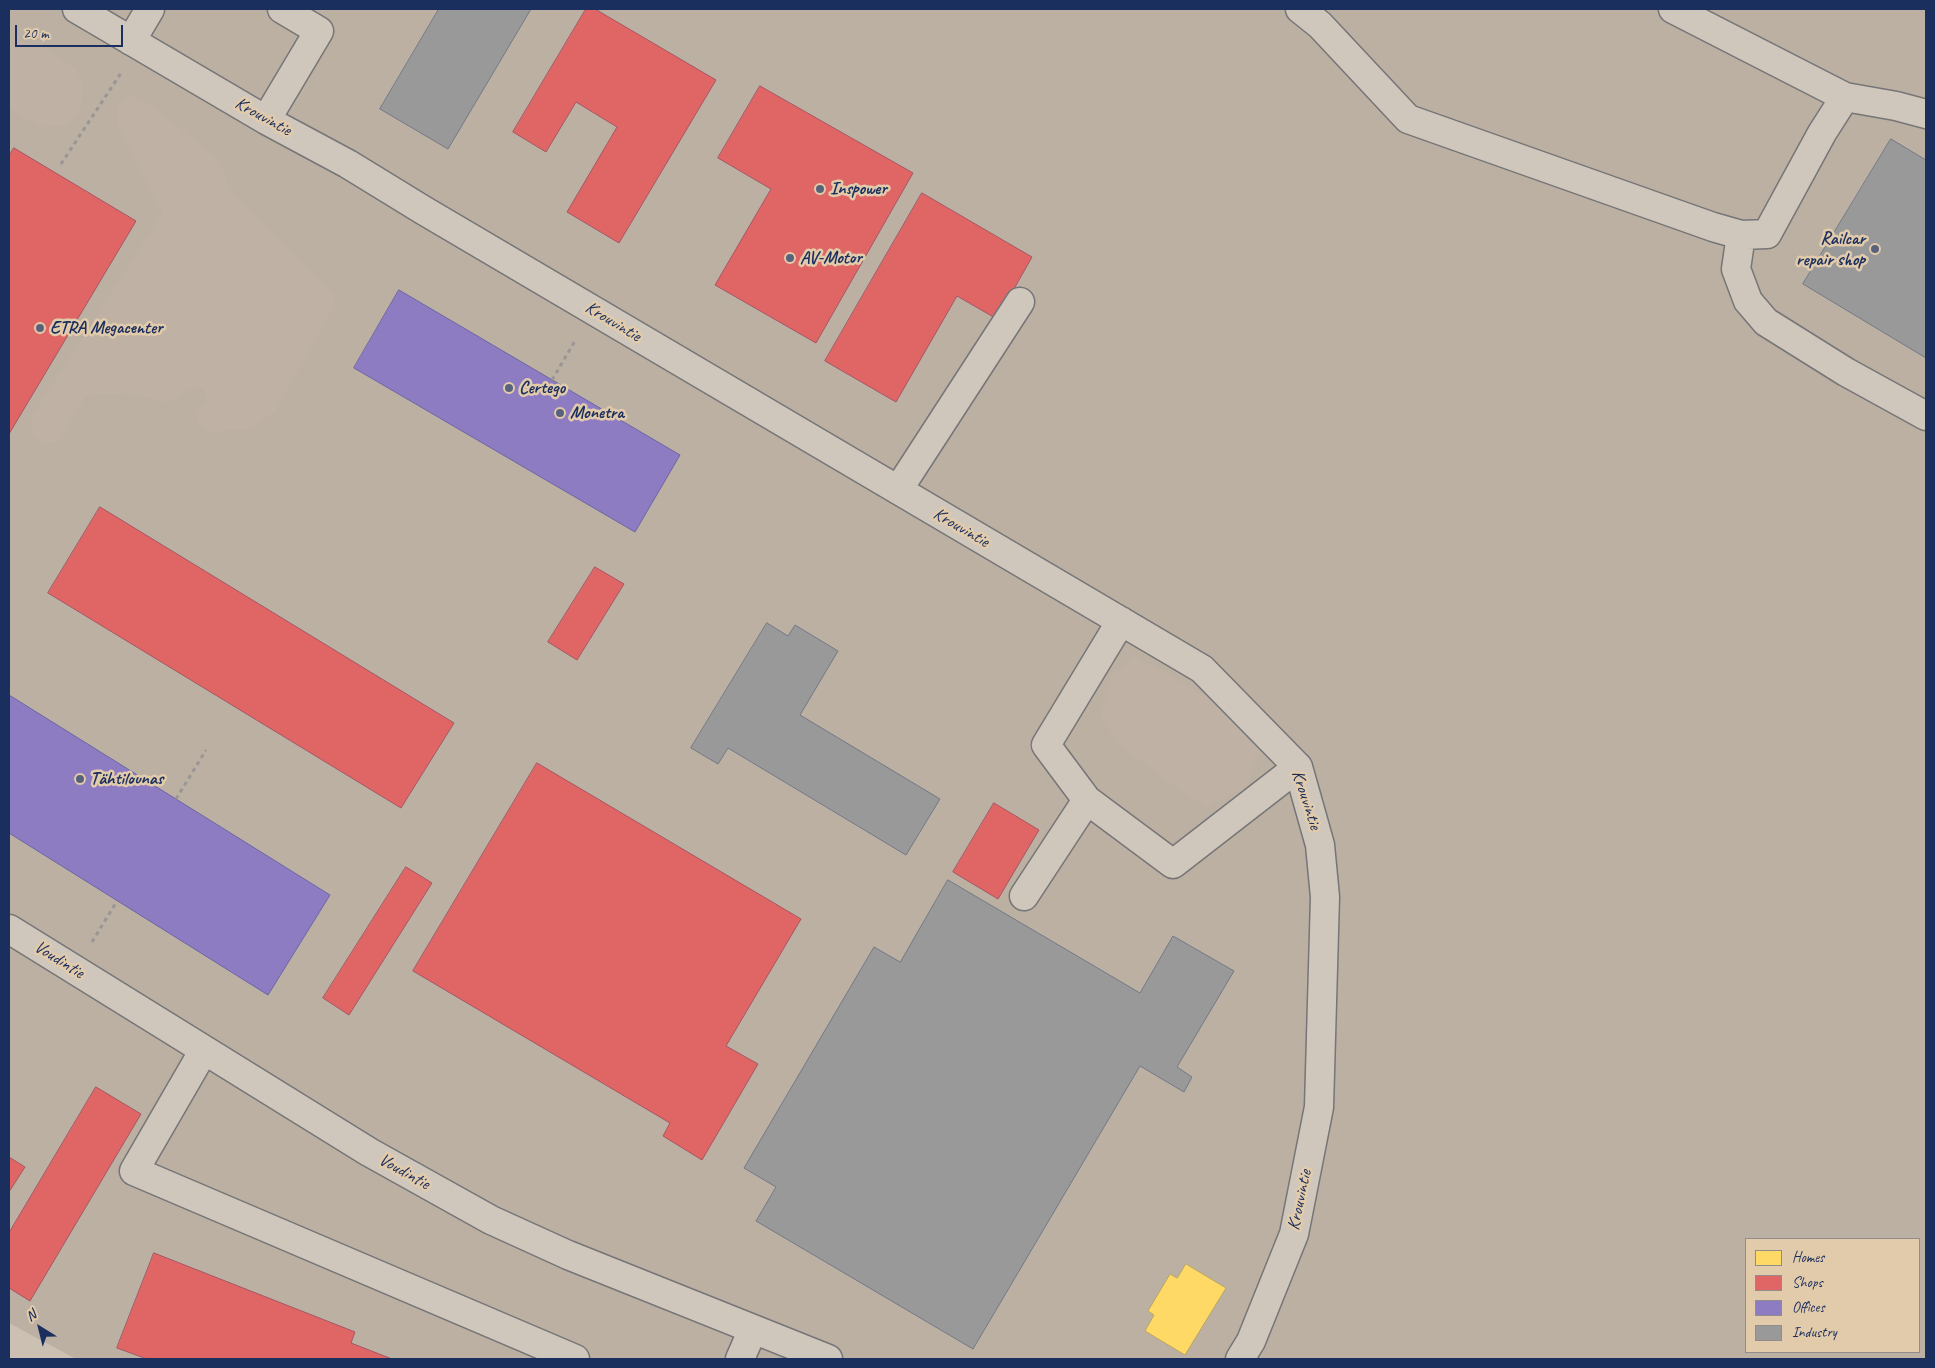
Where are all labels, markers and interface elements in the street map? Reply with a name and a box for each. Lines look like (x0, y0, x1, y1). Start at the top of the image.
scale bar (18, 15, 125, 47)
text: 20 m (23, 24, 49, 43)
street label: Krouvintie (231, 93, 295, 141)
place label: Inspower (830, 178, 887, 200)
marker: Inspower (814, 183, 826, 195)
place label: Railcar repair shop (1796, 228, 1865, 270)
marker: Railcar repair shop (1869, 243, 1881, 255)
place label: AV-Motor (800, 247, 862, 269)
marker: AV-Motor (784, 252, 796, 264)
street label: Krouvintie (581, 297, 645, 347)
place label: ETRA Megacenter (50, 317, 162, 339)
marker: ETRA Megacenter (34, 322, 46, 334)
place label: Certego (519, 377, 565, 399)
marker: Certego (503, 382, 515, 394)
place label: Monetra (570, 402, 624, 424)
marker: Monetra (554, 407, 566, 419)
street label: Krouvintie (929, 503, 993, 553)
place label: Tähtilounas (90, 768, 163, 790)
street label: Krouvintie (1286, 768, 1326, 832)
marker: Tähtilounas (74, 773, 86, 785)
street label: Voudintie (30, 936, 88, 984)
street label: Voudintie (375, 1149, 433, 1195)
street label: Krouvintie (1283, 1168, 1317, 1232)
legend (1745, 1238, 1920, 1353)
text: Homes (1792, 1248, 1824, 1267)
text: Shops (1792, 1273, 1823, 1292)
text: Offices (1792, 1298, 1825, 1317)
north arrow (15, 1303, 65, 1353)
text: N (22, 1306, 39, 1325)
text: Industry (1792, 1323, 1837, 1342)

